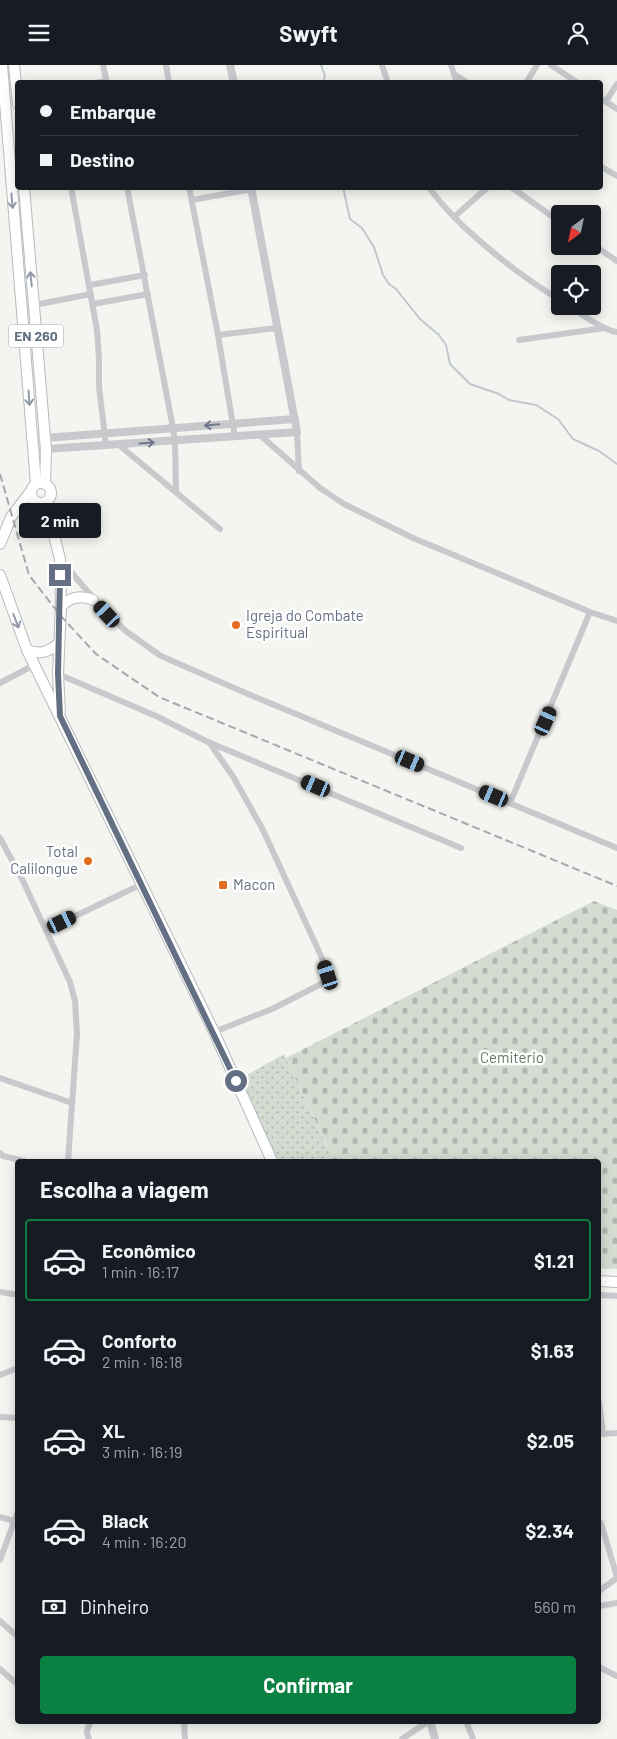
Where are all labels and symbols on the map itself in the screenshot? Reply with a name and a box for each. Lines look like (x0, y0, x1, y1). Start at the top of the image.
one-way arrow (8, 193, 17, 209)
north arrow (551, 205, 601, 255)
one-way arrow (26, 271, 36, 287)
road number: EN 260 (8, 325, 64, 347)
one-way arrow (24, 389, 33, 405)
one-way arrow (204, 420, 220, 430)
one-way arrow (139, 438, 155, 447)
callout: 2 min (19, 503, 101, 537)
route end (49, 564, 71, 586)
car (91, 598, 122, 630)
place label: Igreja do Combate Espiritual (246, 606, 364, 641)
one-way arrow (12, 613, 21, 628)
marker: Igreja do Combate Espiritual (230, 619, 242, 631)
car (533, 704, 558, 738)
car (393, 748, 426, 774)
car (299, 773, 332, 799)
car (477, 783, 510, 809)
place label: Total Calilongue (10, 842, 78, 877)
marker: Total Calilongue (82, 855, 94, 867)
place label: Macon (233, 875, 275, 893)
marker: Macon (217, 879, 229, 891)
car (45, 909, 78, 935)
car (316, 958, 339, 992)
park label: Cemiterio (480, 1048, 544, 1066)
route start (225, 1070, 247, 1092)

